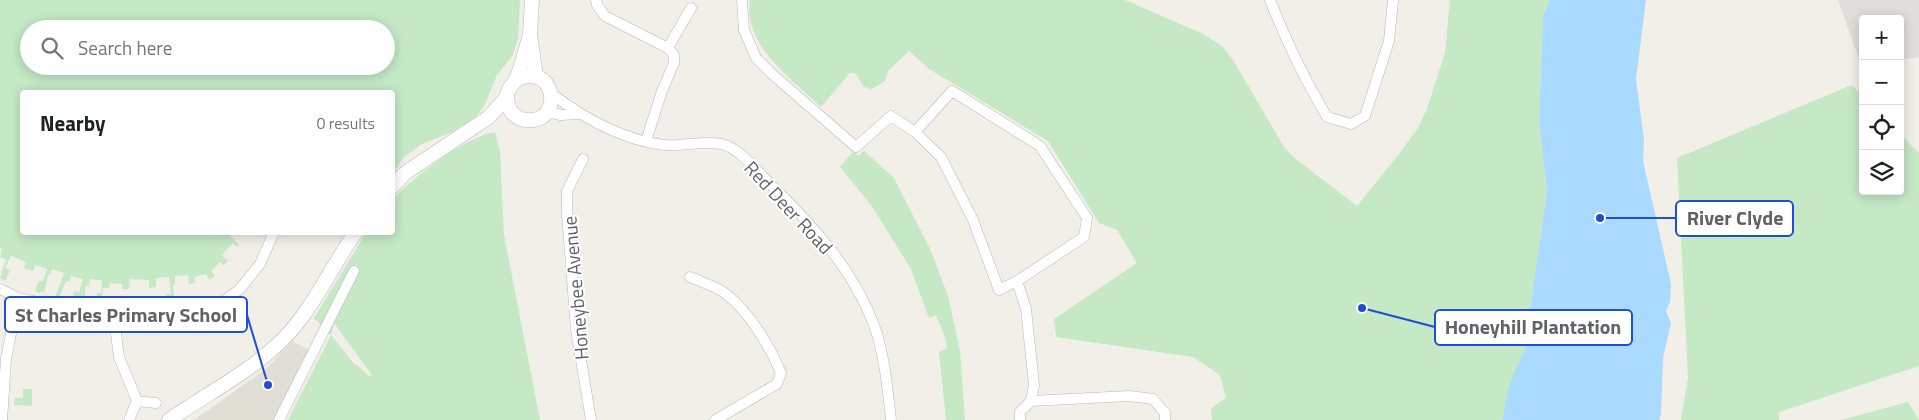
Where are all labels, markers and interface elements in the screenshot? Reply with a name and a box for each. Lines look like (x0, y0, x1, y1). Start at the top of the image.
map controls (1859, 15, 1904, 195)
button: + (1859, 15, 1904, 60)
search box (20, 20, 395, 75)
text: Search here (78, 33, 172, 62)
icon: search (38, 34, 66, 62)
button: − (1859, 60, 1904, 105)
button: locate (1859, 105, 1904, 150)
text: Nearby (40, 107, 105, 139)
text: 0 results (316, 111, 375, 135)
button: layers (1859, 150, 1904, 195)
street label: Red Deer Road (738, 154, 840, 260)
callout: River Clyde (1676, 201, 1793, 236)
text: River Clyde (1687, 202, 1783, 233)
street label: Honeybee Avenue (554, 215, 596, 361)
callout: St Charles Primary School (5, 297, 247, 332)
text: St Charles Primary School (15, 299, 237, 330)
callout: Honeyhill Plantation (1435, 310, 1632, 345)
text: Honeyhill Plantation (1445, 311, 1621, 342)

